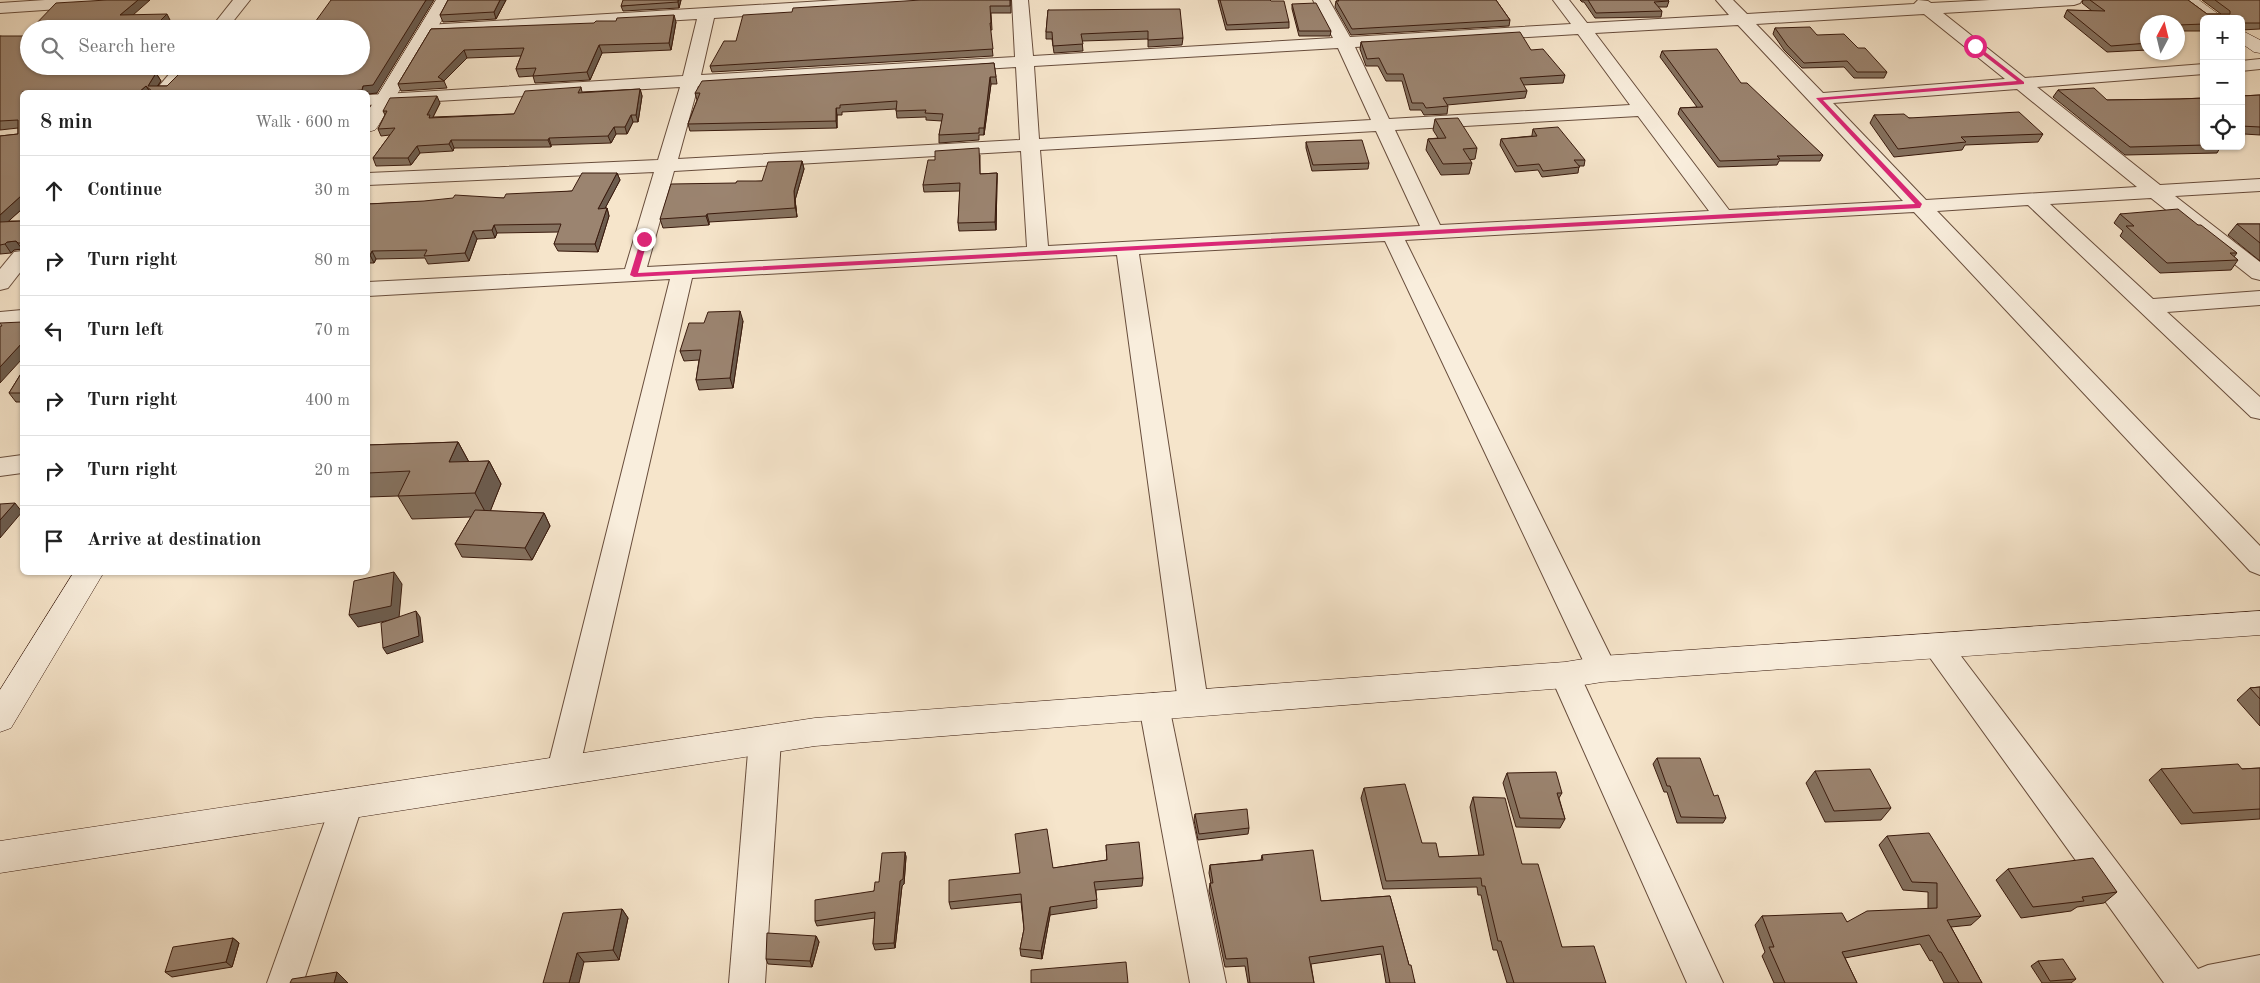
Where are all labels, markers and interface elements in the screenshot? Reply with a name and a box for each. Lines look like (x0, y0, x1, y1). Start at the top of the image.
north arrow (2140, 15, 2185, 60)
map controls (2200, 15, 2245, 150)
button: + (2200, 15, 2245, 60)
search box (20, 20, 370, 75)
icon: search (38, 34, 66, 62)
route start (1964, 35, 1987, 58)
text: Search here (78, 38, 175, 57)
button: − (2200, 60, 2245, 105)
button: locate (2200, 105, 2245, 150)
text: 8 min (40, 112, 93, 133)
text: Walk · 600 m (255, 115, 350, 131)
icon: ahead (40, 177, 68, 205)
text: Continue (87, 181, 162, 200)
text: 30 m (314, 183, 350, 199)
route end (633, 228, 656, 251)
icon: right (40, 247, 68, 275)
text: Turn right (87, 251, 177, 270)
text: 80 m (314, 253, 350, 269)
icon: left (40, 317, 68, 345)
text: Turn left (87, 321, 164, 340)
text: 70 m (314, 323, 350, 339)
icon: right (40, 387, 68, 415)
text: Turn right (87, 391, 177, 410)
text: 400 m (305, 393, 350, 409)
icon: right (40, 457, 68, 485)
text: Turn right (87, 461, 177, 480)
text: 20 m (314, 463, 350, 479)
icon: arrive (40, 527, 68, 555)
text: Arrive at destination (87, 531, 261, 550)

